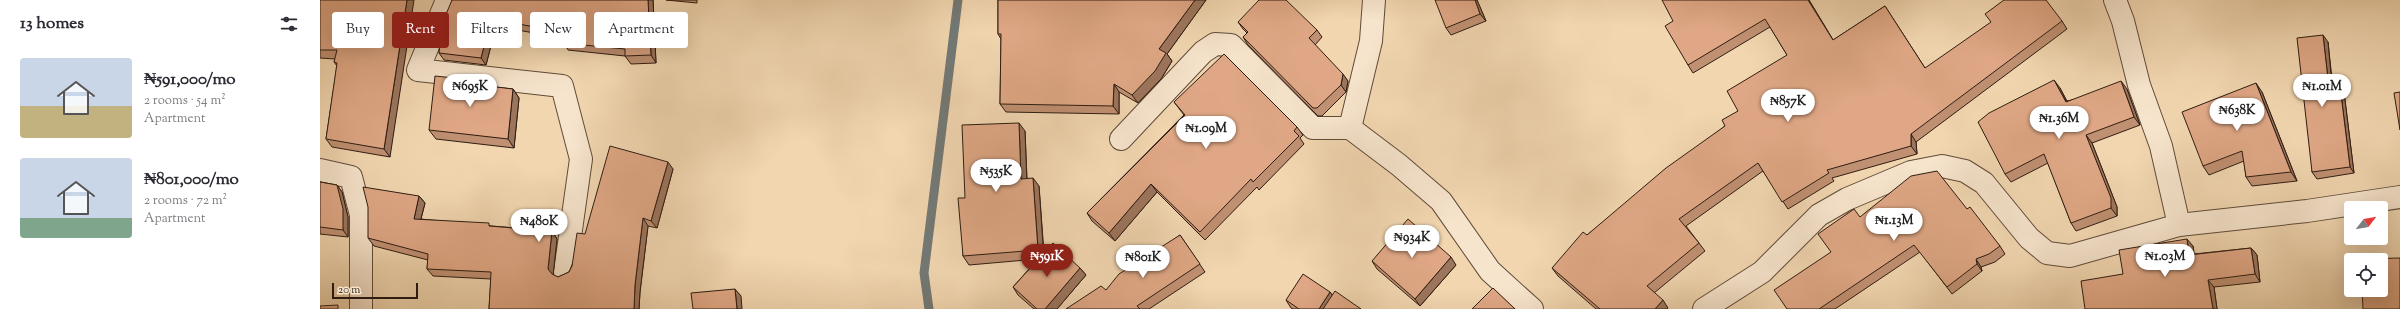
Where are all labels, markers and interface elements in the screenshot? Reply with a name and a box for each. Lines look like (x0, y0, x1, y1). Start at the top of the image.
text: 13 homes (20, 12, 84, 36)
chip: Buy (332, 12, 384, 48)
chip: Rent (392, 12, 449, 48)
chip: Filters (457, 12, 522, 48)
chip: New (530, 12, 586, 48)
chip: Apartment (594, 12, 688, 48)
icon: filters (278, 13, 300, 35)
text: ₦591,000/mo (144, 68, 236, 92)
icon: home (52, 74, 100, 122)
pin: ₦695K (442, 74, 498, 108)
pin: ₦1.01M (2289, 74, 2355, 108)
text: ₦695K (452, 78, 488, 96)
text: ₦1.01M (2302, 78, 2342, 96)
pin: ₦857K (1760, 89, 1816, 123)
text: 2 rooms · 54 m² (144, 92, 226, 110)
text: ₦857K (1770, 93, 1806, 111)
pin: ₦638K (2209, 98, 2265, 132)
text: ₦638K (2218, 102, 2256, 120)
pin: ₦1.36M (2026, 106, 2092, 140)
text: Apartment (144, 110, 205, 128)
text: ₦1.36M (2039, 110, 2079, 128)
pin: ₦1.09M (1173, 116, 1239, 150)
text: ₦1.09M (1185, 120, 1227, 138)
pin: ₦535K (968, 159, 1024, 193)
text: ₦535K (980, 163, 1012, 181)
text: ₦801,000/mo (144, 168, 239, 192)
icon: home (52, 174, 100, 222)
text: 2 rooms · 72 m² (144, 192, 227, 210)
north arrow (2344, 201, 2388, 245)
map controls (2344, 201, 2388, 297)
pin: ₦1.13M (1861, 208, 1927, 242)
pin: ₦480K (511, 209, 567, 243)
text: Apartment (144, 210, 205, 228)
text: ₦1.13M (1875, 212, 1913, 230)
text: ₦480K (520, 213, 558, 231)
pin: ₦934K (1384, 225, 1440, 259)
text: ₦934K (1394, 229, 1430, 247)
pin: ₦591K (1019, 244, 1075, 278)
pin: ₦1.03M (2132, 244, 2198, 278)
pin: ₦801K (1115, 245, 1171, 279)
text: ₦591K (1030, 248, 1064, 266)
text: ₦1.03M (2145, 248, 2185, 266)
text: ₦801K (1125, 249, 1161, 267)
button: locate (2344, 253, 2388, 297)
scale bar (332, 281, 418, 300)
text: 20 m (338, 282, 360, 298)

